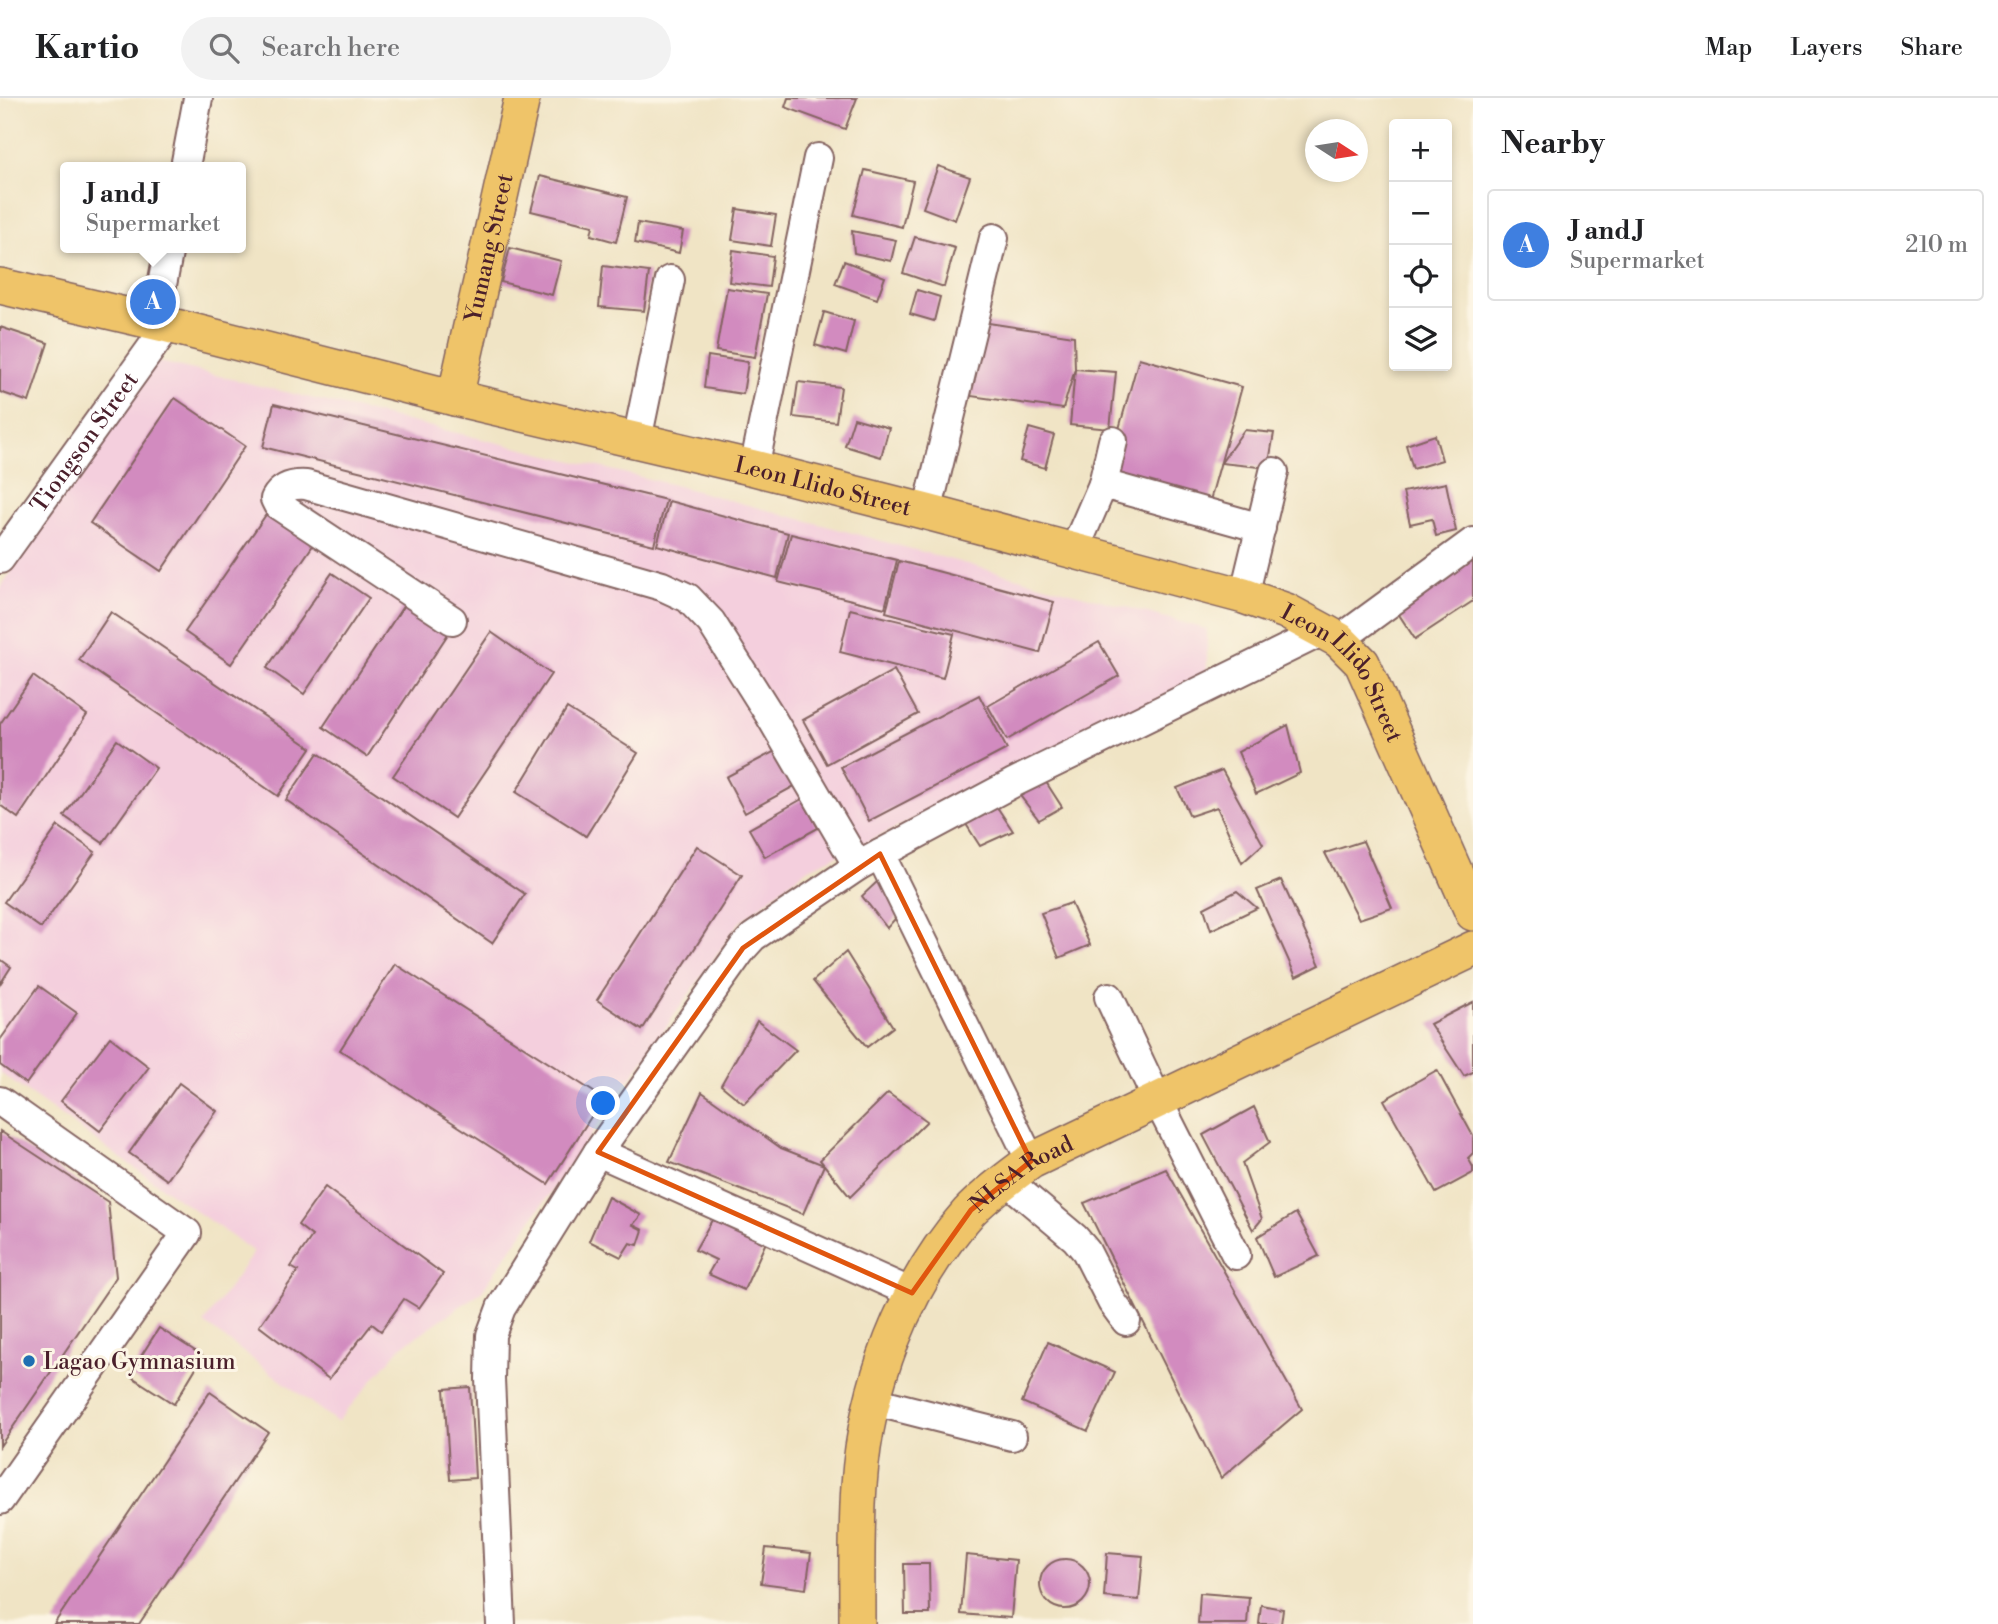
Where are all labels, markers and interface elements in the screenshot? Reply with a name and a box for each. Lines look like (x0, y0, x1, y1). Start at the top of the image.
search box (181, 17, 671, 80)
text: Kartio (35, 28, 139, 69)
icon: search (205, 29, 243, 67)
text: Search here (261, 32, 400, 64)
text: Map (1705, 33, 1752, 63)
text: Layers (1790, 33, 1862, 63)
text: Share (1900, 33, 1963, 63)
north arrow (1305, 119, 1368, 182)
map controls (1389, 119, 1452, 371)
button: + (1389, 119, 1452, 182)
text: Nearby (1501, 125, 1605, 163)
popup (60, 162, 246, 253)
street label: Yumang Street (459, 171, 520, 326)
text: J and J (86, 178, 161, 210)
button: − (1389, 182, 1452, 245)
text: Supermarket (86, 210, 220, 238)
text: J and J (1570, 215, 1645, 247)
text: A (1518, 231, 1534, 259)
text: 210 m (1905, 231, 1968, 259)
button: locate (1389, 245, 1452, 308)
text: Supermarket (1570, 247, 1705, 275)
pin: A (130, 276, 176, 328)
button: layers (1389, 308, 1452, 371)
street label: Tiongson Street (25, 367, 145, 518)
street label: Leon Llido Street (732, 451, 914, 522)
street label: Leon Llido Street (1276, 598, 1408, 747)
your location (586, 1086, 620, 1120)
street label: NLSA Road (964, 1130, 1078, 1219)
place label: Lagao Gymnasium (43, 1348, 236, 1376)
marker: Lagao Gymnasium (21, 1353, 37, 1369)

